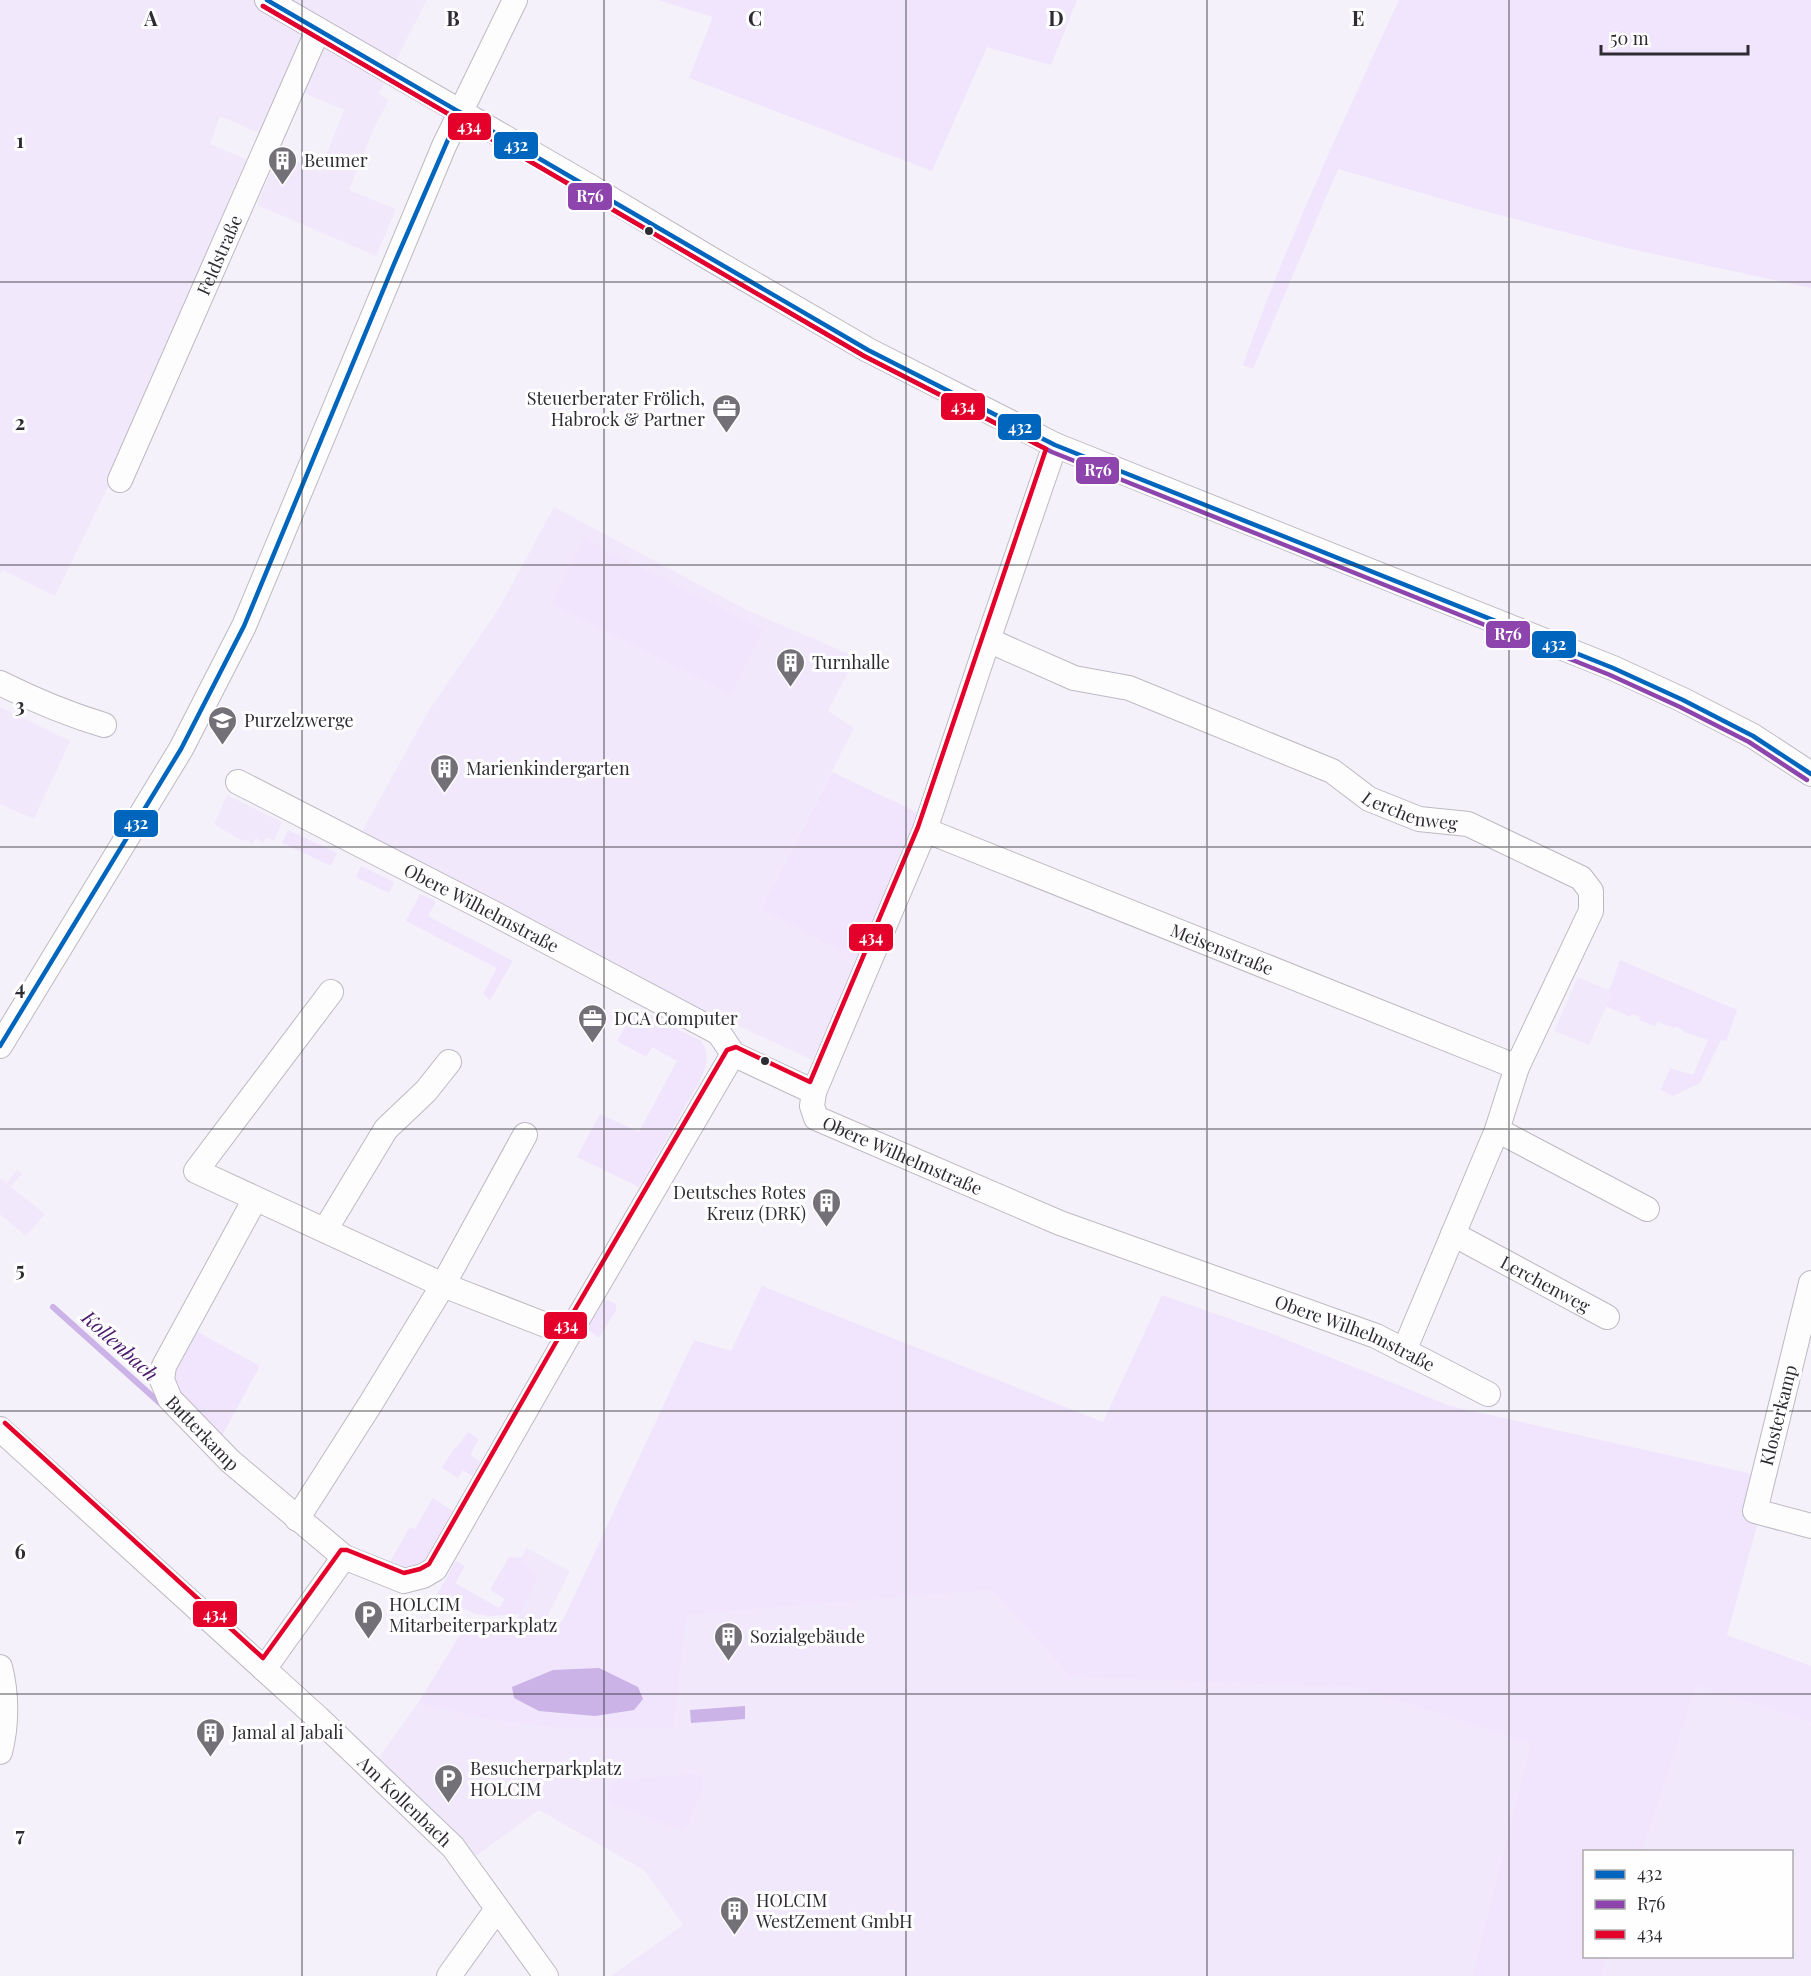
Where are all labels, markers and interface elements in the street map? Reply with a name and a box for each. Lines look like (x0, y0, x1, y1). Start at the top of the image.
text: A (143, 4, 158, 31)
text: B (446, 4, 460, 31)
text: C (748, 4, 762, 31)
text: D (1048, 4, 1064, 31)
text: E (1352, 4, 1364, 31)
scale bar (1601, 18, 1748, 56)
text: 50 m (1610, 26, 1649, 50)
line badge: 434 (447, 112, 492, 141)
text: 434 (457, 115, 481, 136)
text: 1 (16, 126, 24, 153)
line badge: 432 (493, 131, 539, 160)
text: 432 (504, 134, 528, 155)
building icon: Beumer (267, 144, 299, 186)
place label: Beumer (304, 148, 368, 172)
line badge: R76 (567, 182, 613, 211)
text: R76 (576, 185, 604, 206)
street label: Feldstraße (191, 211, 247, 299)
unlabelled marker (643, 225, 655, 237)
place label: Steuerberater Frölich, Habrock & Partner (527, 386, 705, 431)
office icon: Steuerberater Frölich, Habrock & Partner (710, 392, 742, 434)
line badge: 434 (940, 392, 986, 421)
text: 434 (951, 395, 975, 416)
text: 2 (15, 408, 25, 435)
line badge: 432 (997, 413, 1042, 441)
text: 432 (1008, 416, 1032, 437)
line badge: R76 (1075, 456, 1120, 485)
text: R76 (1084, 459, 1112, 480)
line badge: R76 (1485, 620, 1531, 649)
text: R76 (1494, 623, 1522, 644)
line badge: 432 (1531, 630, 1577, 659)
text: 432 (1542, 633, 1566, 654)
building icon: Turnhalle (775, 646, 807, 688)
place label: Turnhalle (812, 650, 890, 674)
text: 3 (15, 691, 25, 718)
school or university icon: Purzelzwerge (207, 704, 239, 746)
place label: Purzelzwerge (244, 708, 354, 732)
building icon: Marienkindergarten (429, 752, 461, 794)
place label: Marienkindergarten (466, 756, 630, 780)
street label: Lerchenweg (1357, 786, 1459, 835)
line badge: 432 (113, 809, 159, 838)
text: 432 (124, 812, 148, 833)
street label: Obere Wilhelmstraße (400, 857, 563, 958)
street label: Meisenstraße (1167, 918, 1277, 980)
line badge: 434 (848, 923, 894, 952)
text: 434 (859, 926, 883, 947)
text: 4 (15, 973, 25, 1000)
office icon: DCA Computer (577, 1002, 609, 1044)
place label: DCA Computer (614, 1006, 738, 1030)
unlabelled marker (759, 1055, 771, 1067)
street label: Obere Wilhelmstraße (819, 1110, 986, 1200)
place label: Deutsches Rotes Kreuz (DRK) (673, 1180, 806, 1225)
building icon: Deutsches Rotes Kreuz (DRK) (811, 1186, 843, 1228)
street label: Lerchenweg (1496, 1250, 1595, 1318)
text: 5 (15, 1255, 25, 1282)
street label: Obere Wilhelmstraße (1272, 1289, 1439, 1376)
water label: Kollenbach (76, 1303, 165, 1386)
line badge: 434 (543, 1311, 588, 1340)
text: 434 (554, 1314, 578, 1335)
street label: Klosterkamp (1754, 1362, 1802, 1468)
street label: Butterkamp (161, 1390, 244, 1476)
text: 6 (14, 1537, 26, 1564)
place label: HOLCIM Mitarbeiterparkplatz (389, 1592, 557, 1637)
parking icon: HOLCIM Mitarbeiterparkplatz (352, 1598, 384, 1640)
line badge: 434 (192, 1600, 238, 1628)
text: 434 (203, 1603, 227, 1624)
building icon: Sozialgebäude (713, 1620, 745, 1662)
place label: Sozialgebäude (750, 1624, 865, 1648)
building icon: Jamal al Jabali (195, 1716, 227, 1758)
place label: Jamal al Jabali (231, 1720, 344, 1744)
street label: Am Kollenbach (352, 1750, 458, 1852)
place label: Besucherparkplatz HOLCIM (470, 1756, 622, 1801)
parking icon: Besucherparkplatz HOLCIM (433, 1762, 465, 1804)
text: 7 (15, 1820, 25, 1847)
legend (1583, 1850, 1793, 1958)
text: 432 (1637, 1861, 1662, 1885)
place label: HOLCIM WestZement GmbH (755, 1888, 913, 1933)
text: R76 (1637, 1891, 1665, 1915)
building icon: HOLCIM WestZement GmbH (719, 1894, 751, 1936)
text: 434 (1637, 1921, 1663, 1945)

